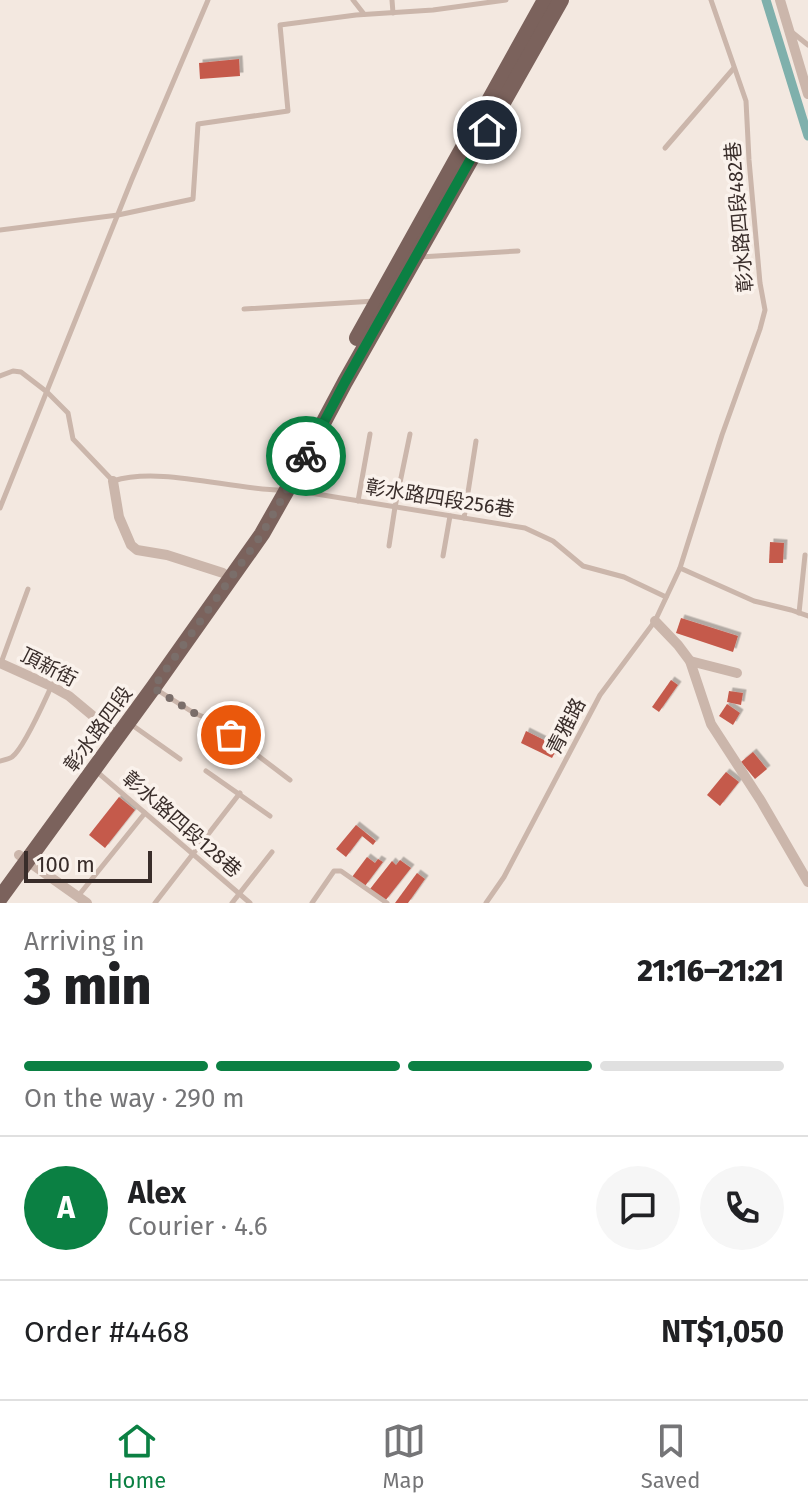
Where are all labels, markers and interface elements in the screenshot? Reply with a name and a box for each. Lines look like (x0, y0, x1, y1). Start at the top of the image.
pin (453, 96, 521, 164)
icon: home (465, 108, 509, 152)
street label: 彰水路四段482巷 (720, 141, 758, 293)
courier (266, 416, 346, 496)
icon: bike (284, 434, 328, 478)
street label: 彰水路四段256巷 (364, 474, 516, 522)
street label: 頂新街 (17, 643, 81, 691)
street label: 彰水路四段 (59, 681, 137, 777)
street label: 青雅路 (542, 694, 590, 758)
pin (197, 701, 265, 769)
icon: bag (209, 713, 253, 757)
street label: 彰水路四段128巷 (118, 766, 246, 882)
scale bar (24, 847, 152, 883)
text: 100 m (36, 851, 95, 878)
text: Arriving in (24, 926, 145, 957)
text: 21:16–21:21 (637, 953, 784, 989)
text: 3 min (24, 955, 152, 1018)
text: On the way · 290 m (24, 1083, 245, 1114)
button: chat (596, 1166, 680, 1250)
button: phone (700, 1166, 784, 1250)
text: Alex (128, 1175, 186, 1211)
text: A (57, 1190, 75, 1226)
text: Courier · 4.6 (128, 1211, 268, 1242)
text: Order #4468 (24, 1314, 189, 1350)
text: NT$1,050 (661, 1314, 784, 1350)
tab: Home (108, 1419, 166, 1494)
tab: Map (382, 1419, 426, 1494)
tab: Saved (641, 1419, 700, 1494)

